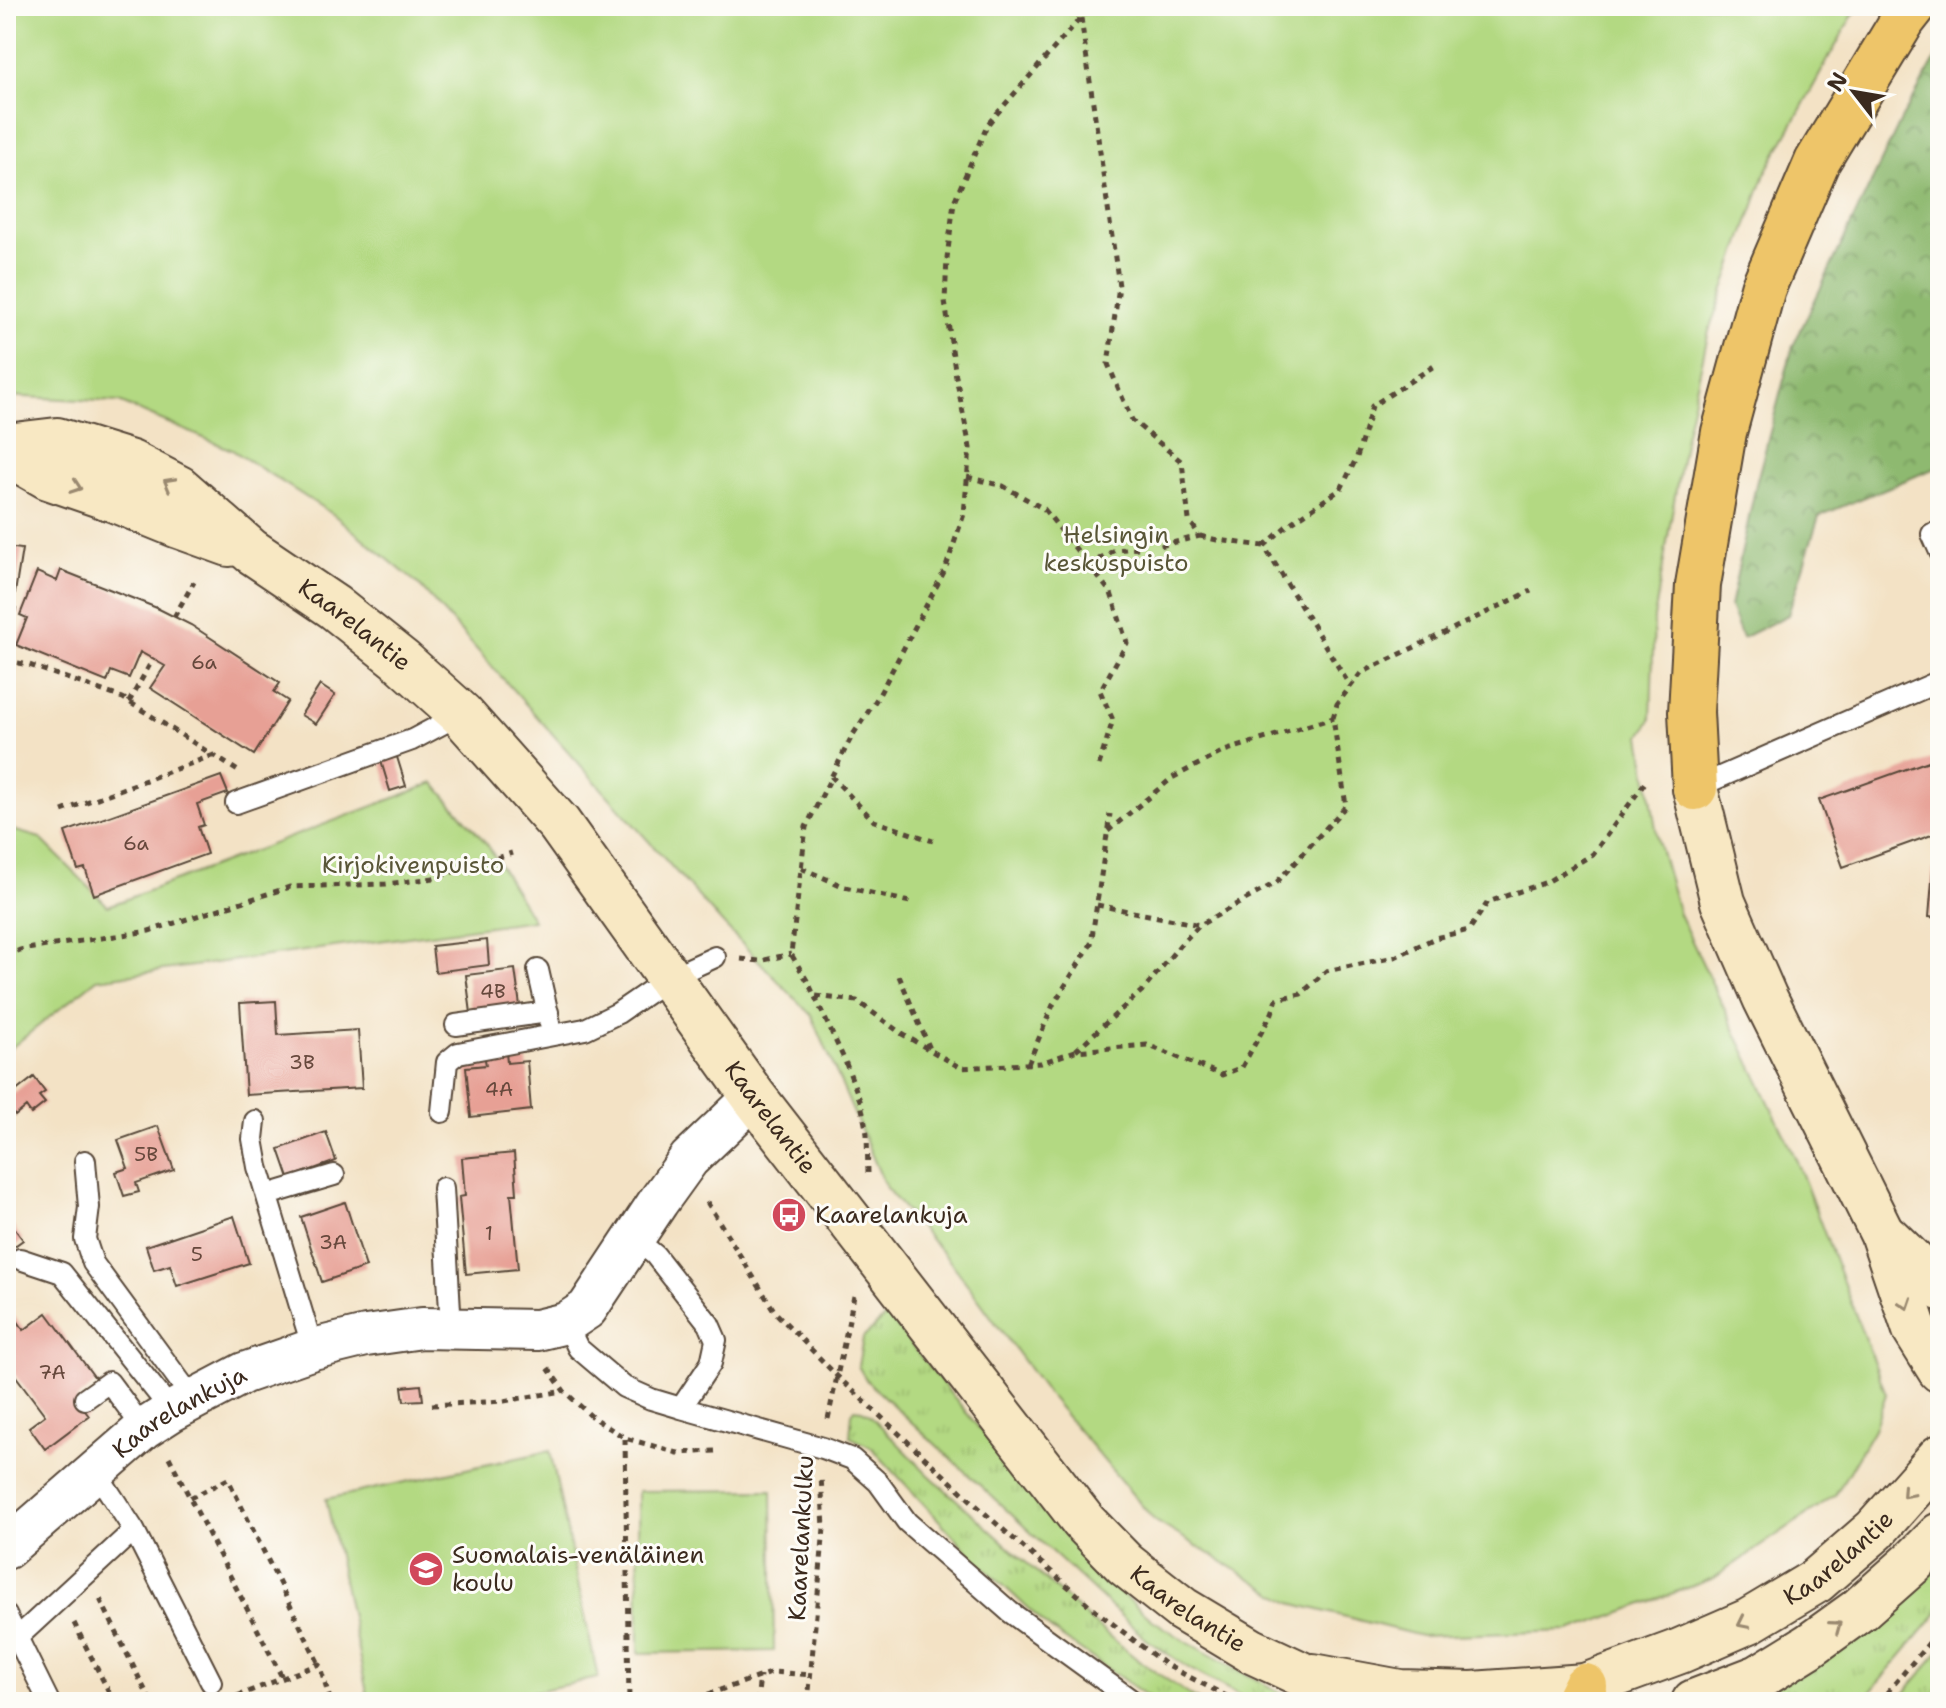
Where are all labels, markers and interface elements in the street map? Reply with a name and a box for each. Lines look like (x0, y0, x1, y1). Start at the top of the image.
north arrow (1814, 52, 1894, 132)
text: N (1820, 67, 1854, 97)
one-way arrow (68, 477, 82, 493)
one-way arrow (163, 478, 177, 493)
park label: Helsingin keskuspuisto (1043, 519, 1189, 579)
street label: Kaarelantie (292, 571, 418, 678)
house number: 6a (191, 649, 218, 675)
house number: 6a (123, 830, 150, 856)
park label: Kirjokivenpuisto (322, 849, 504, 881)
house number: 4B (480, 978, 506, 1004)
house number: 3B (289, 1049, 315, 1075)
street label: Kaarelantie (717, 1054, 824, 1181)
house number: 4A (485, 1076, 513, 1102)
house number: 5B (134, 1141, 158, 1167)
bus stop icon: Kaarelankuja (770, 1196, 808, 1234)
place label: Kaarelankuja (815, 1199, 968, 1231)
house number: 1 (485, 1220, 493, 1246)
house number: 3A (319, 1229, 347, 1255)
house number: 5 (191, 1241, 203, 1267)
one-way arrow (1896, 1296, 1912, 1310)
street label: Kaarelankuja (105, 1358, 252, 1465)
house number: 7A (38, 1359, 66, 1385)
street label: Kaarelankulku (781, 1454, 821, 1622)
one-way arrow (1902, 1484, 1916, 1498)
street label: Kaarelantie (1777, 1504, 1901, 1613)
place label: Suomalais-venäläinen koulu (452, 1539, 704, 1599)
school or university icon: Suomalais-venäläinen koulu (407, 1550, 445, 1588)
street label: Kaarelantie (1123, 1558, 1252, 1660)
one-way arrow (1737, 1613, 1752, 1629)
one-way arrow (1828, 1621, 1842, 1636)

